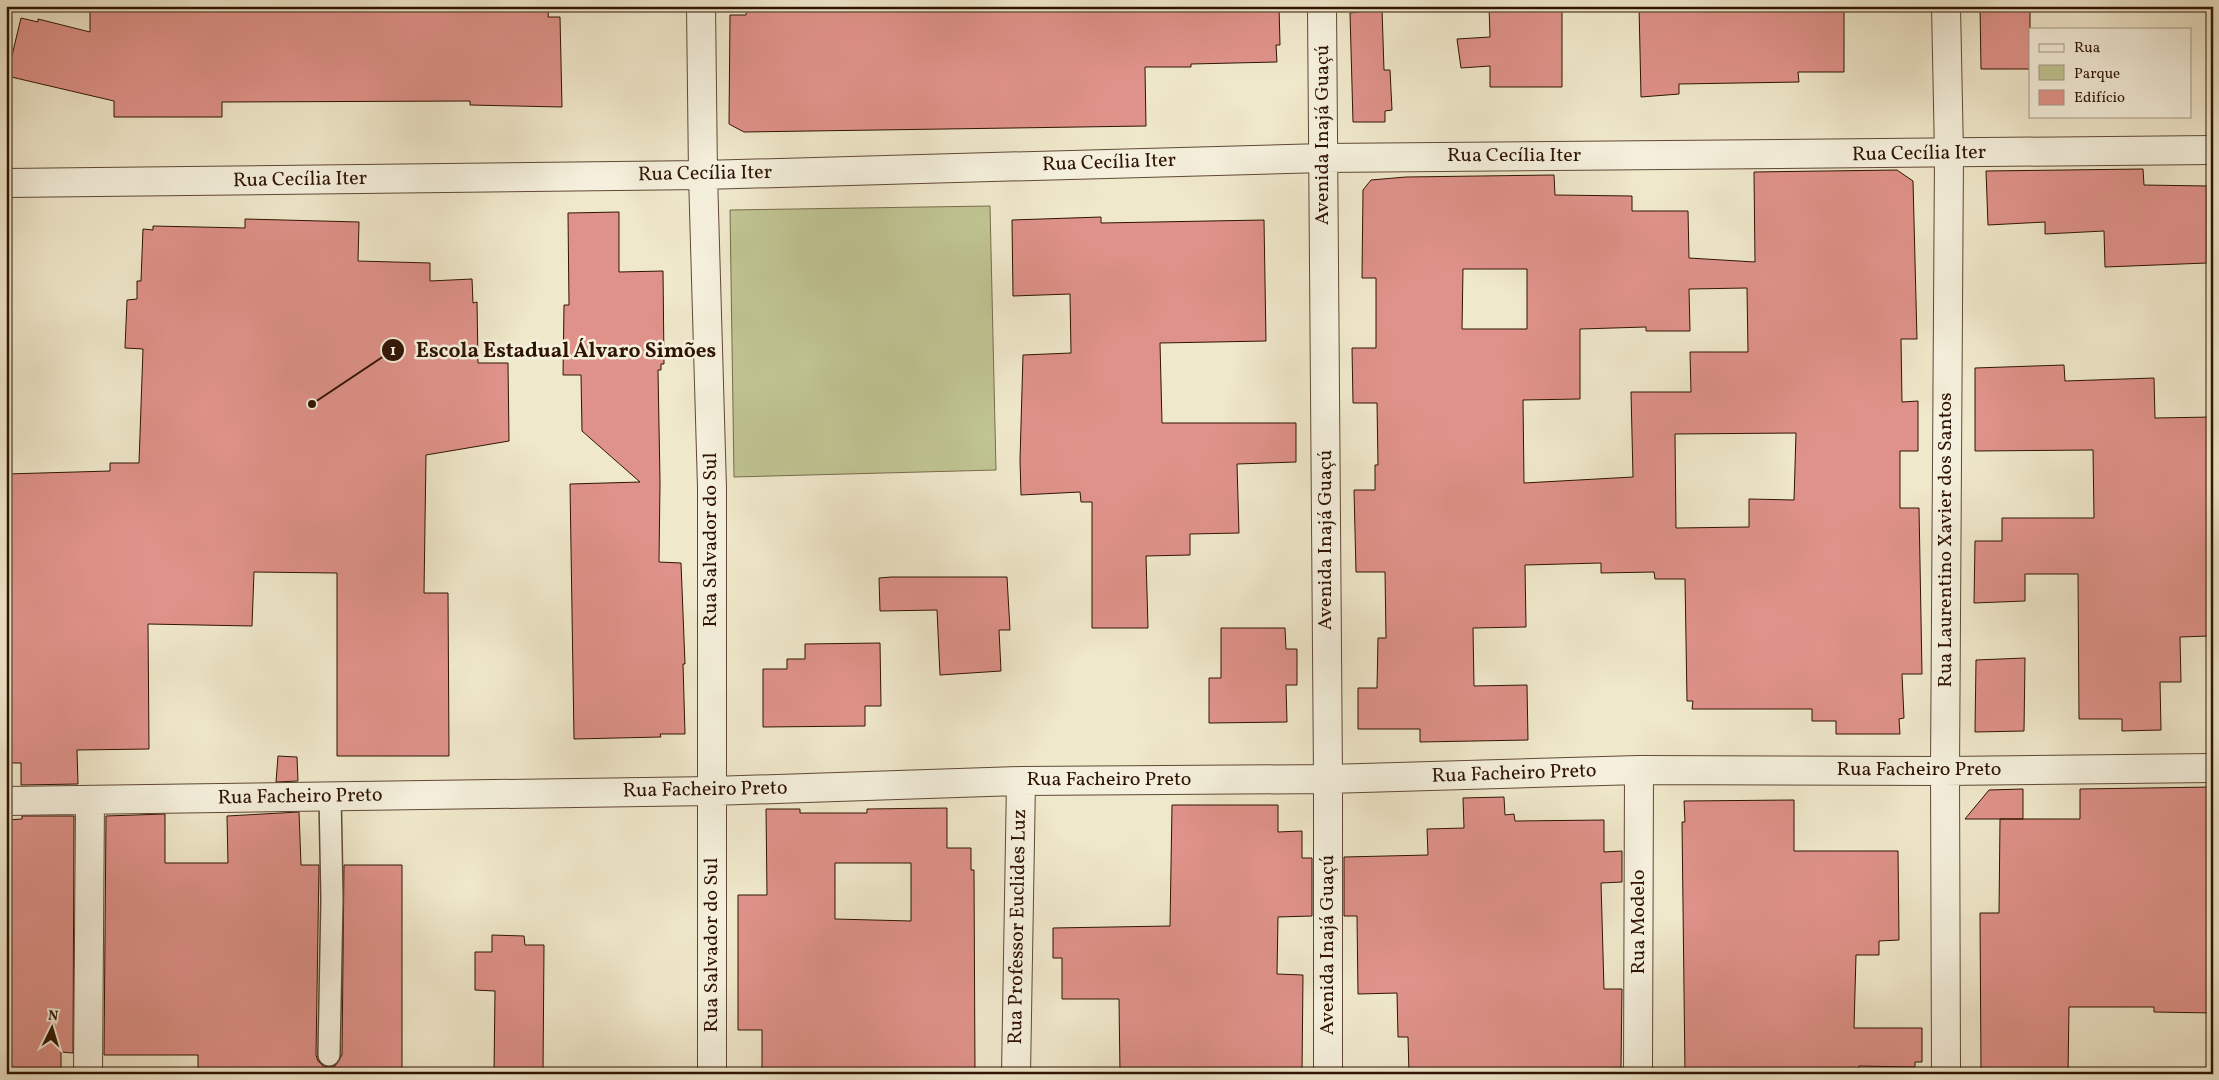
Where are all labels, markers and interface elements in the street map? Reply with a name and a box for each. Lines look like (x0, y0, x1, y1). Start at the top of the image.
legend (2029, 28, 2192, 118)
text: Rua (2074, 38, 2100, 59)
street label: Avenida Inajá Guaçú (1309, 45, 1337, 225)
text: Parque (2074, 64, 2120, 85)
text: Edifício (2074, 88, 2125, 109)
street label: Rua Cecília Iter (1852, 139, 1986, 169)
street label: Rua Cecília Iter (1447, 142, 1581, 170)
street label: Rua Cecília Iter (1041, 147, 1177, 179)
street label: Rua Cecília Iter (638, 159, 772, 189)
street label: Rua Cecília Iter (233, 165, 367, 195)
callout: Escola Estadual Álvaro Simões (381, 332, 726, 368)
text: Escola Estadual Álvaro Simões (416, 337, 716, 366)
text: 1 (390, 341, 396, 362)
street label: Rua Laurentino Xavier dos Santos (1932, 392, 1960, 688)
street label: Avenida Inajá Guaçú (1312, 450, 1340, 630)
street label: Rua Salvador do Sul (697, 453, 725, 627)
street label: Rua Facheiro Preto (1837, 756, 2001, 784)
street label: Rua Facheiro Preto (1431, 757, 1597, 791)
street label: Rua Facheiro Preto (1027, 766, 1191, 794)
street label: Rua Facheiro Preto (622, 775, 788, 805)
street label: Rua Facheiro Preto (217, 782, 383, 812)
street label: Rua Professor Euclides Luz (1002, 809, 1034, 1045)
street label: Avenida Inajá Guaçú (1314, 855, 1342, 1035)
street label: Rua Salvador do Sul (698, 858, 726, 1032)
street label: Rua Modelo (1625, 869, 1653, 975)
north arrow (28, 1002, 78, 1052)
text: N (47, 1007, 59, 1026)

